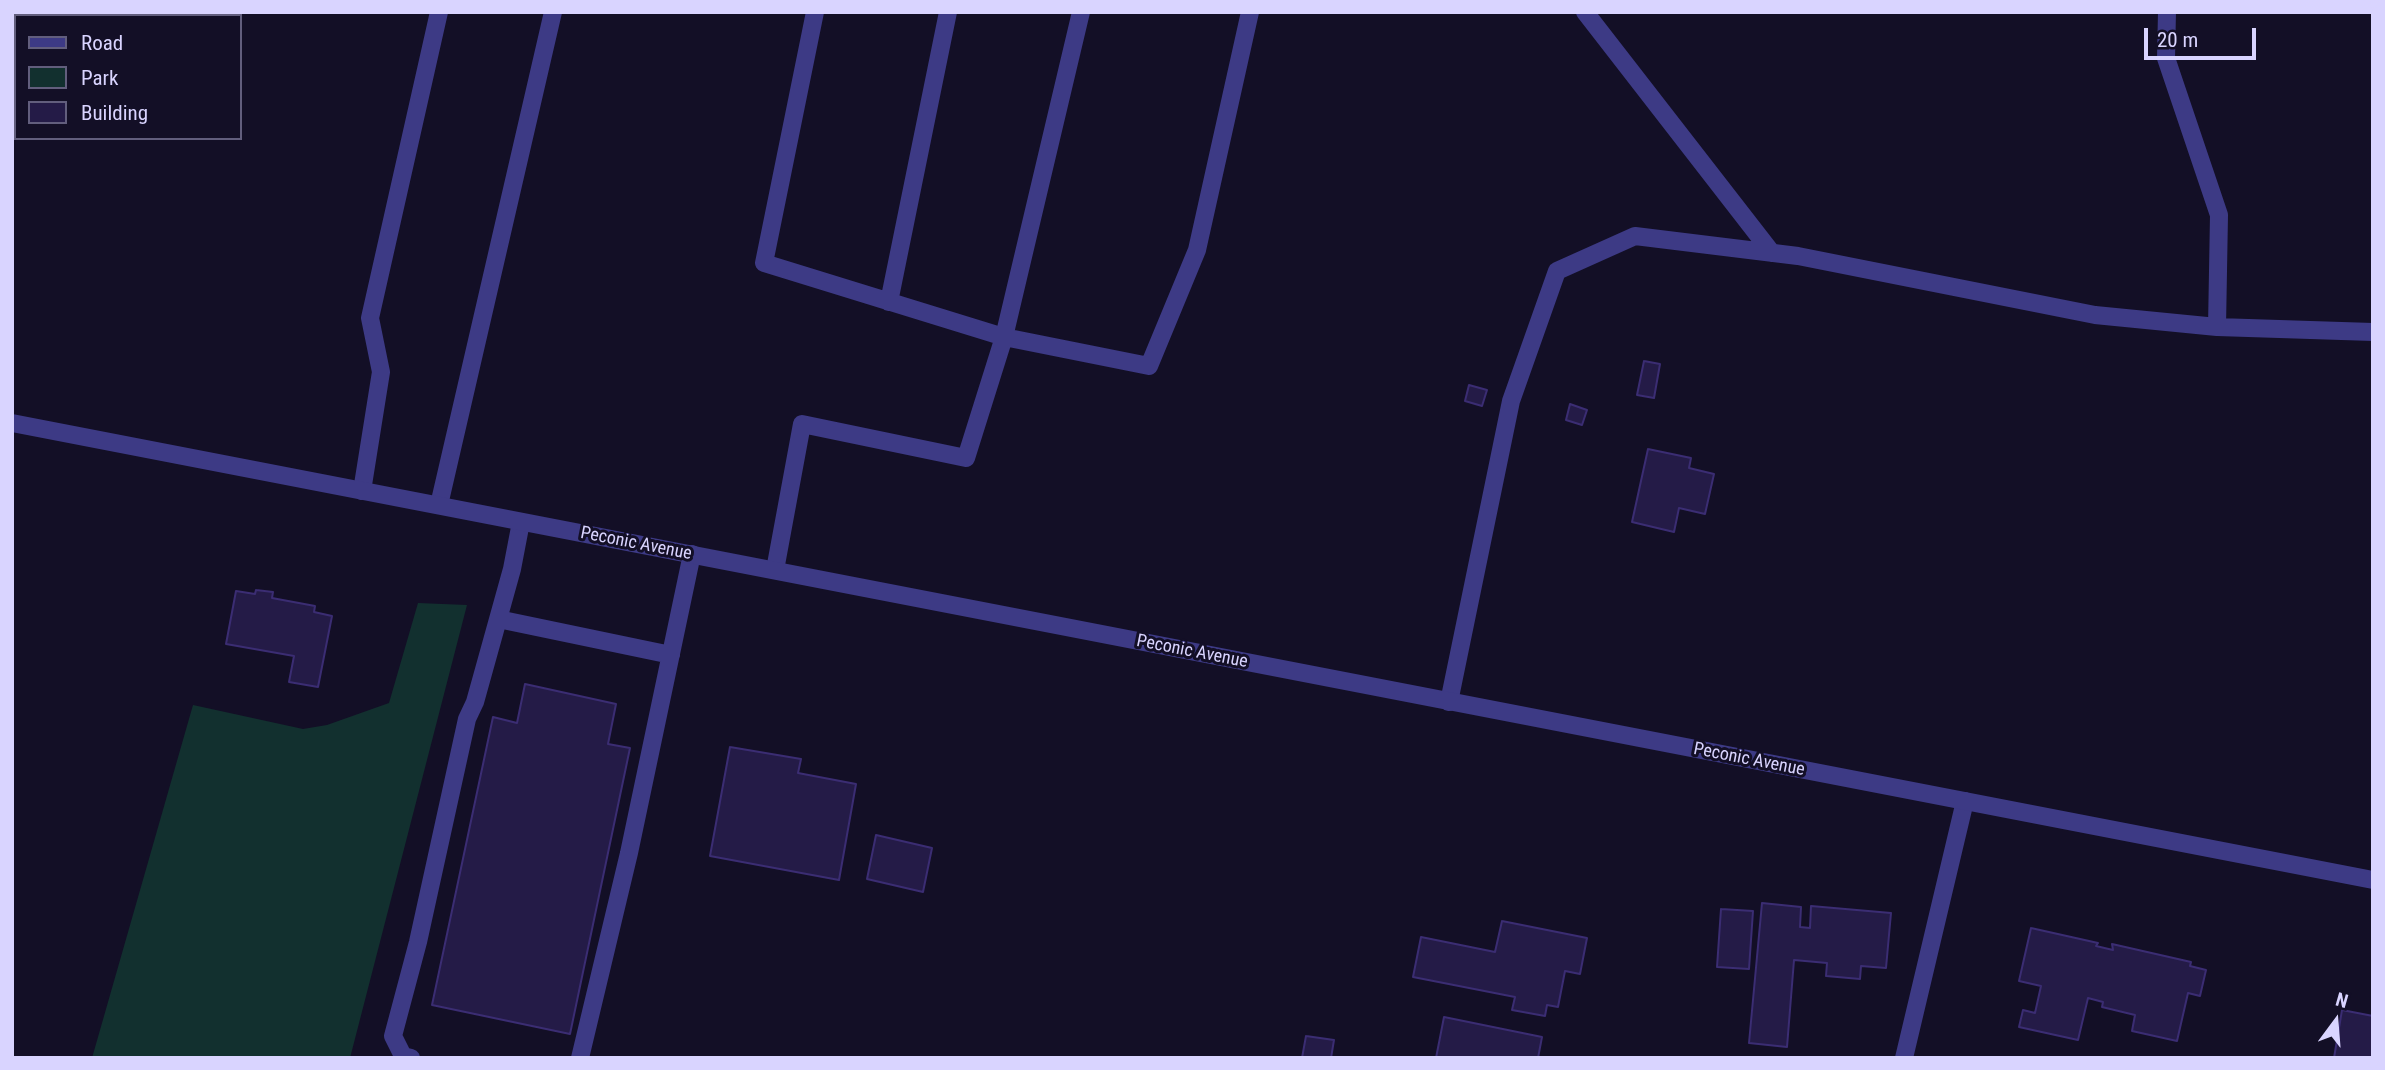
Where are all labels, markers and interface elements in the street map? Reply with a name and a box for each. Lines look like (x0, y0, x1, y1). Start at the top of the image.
legend (14, 14, 242, 140)
scale bar (2147, 14, 2259, 58)
text: 20 m (2157, 28, 2198, 52)
text: Road (81, 31, 123, 55)
text: Park (81, 66, 118, 90)
text: Building (81, 101, 148, 125)
street label: Peconic Avenue (579, 523, 693, 565)
street label: Peconic Avenue (1135, 631, 1249, 673)
street label: Peconic Avenue (1692, 739, 1806, 781)
north arrow (2301, 986, 2371, 1056)
text: N (2333, 988, 2351, 1013)

